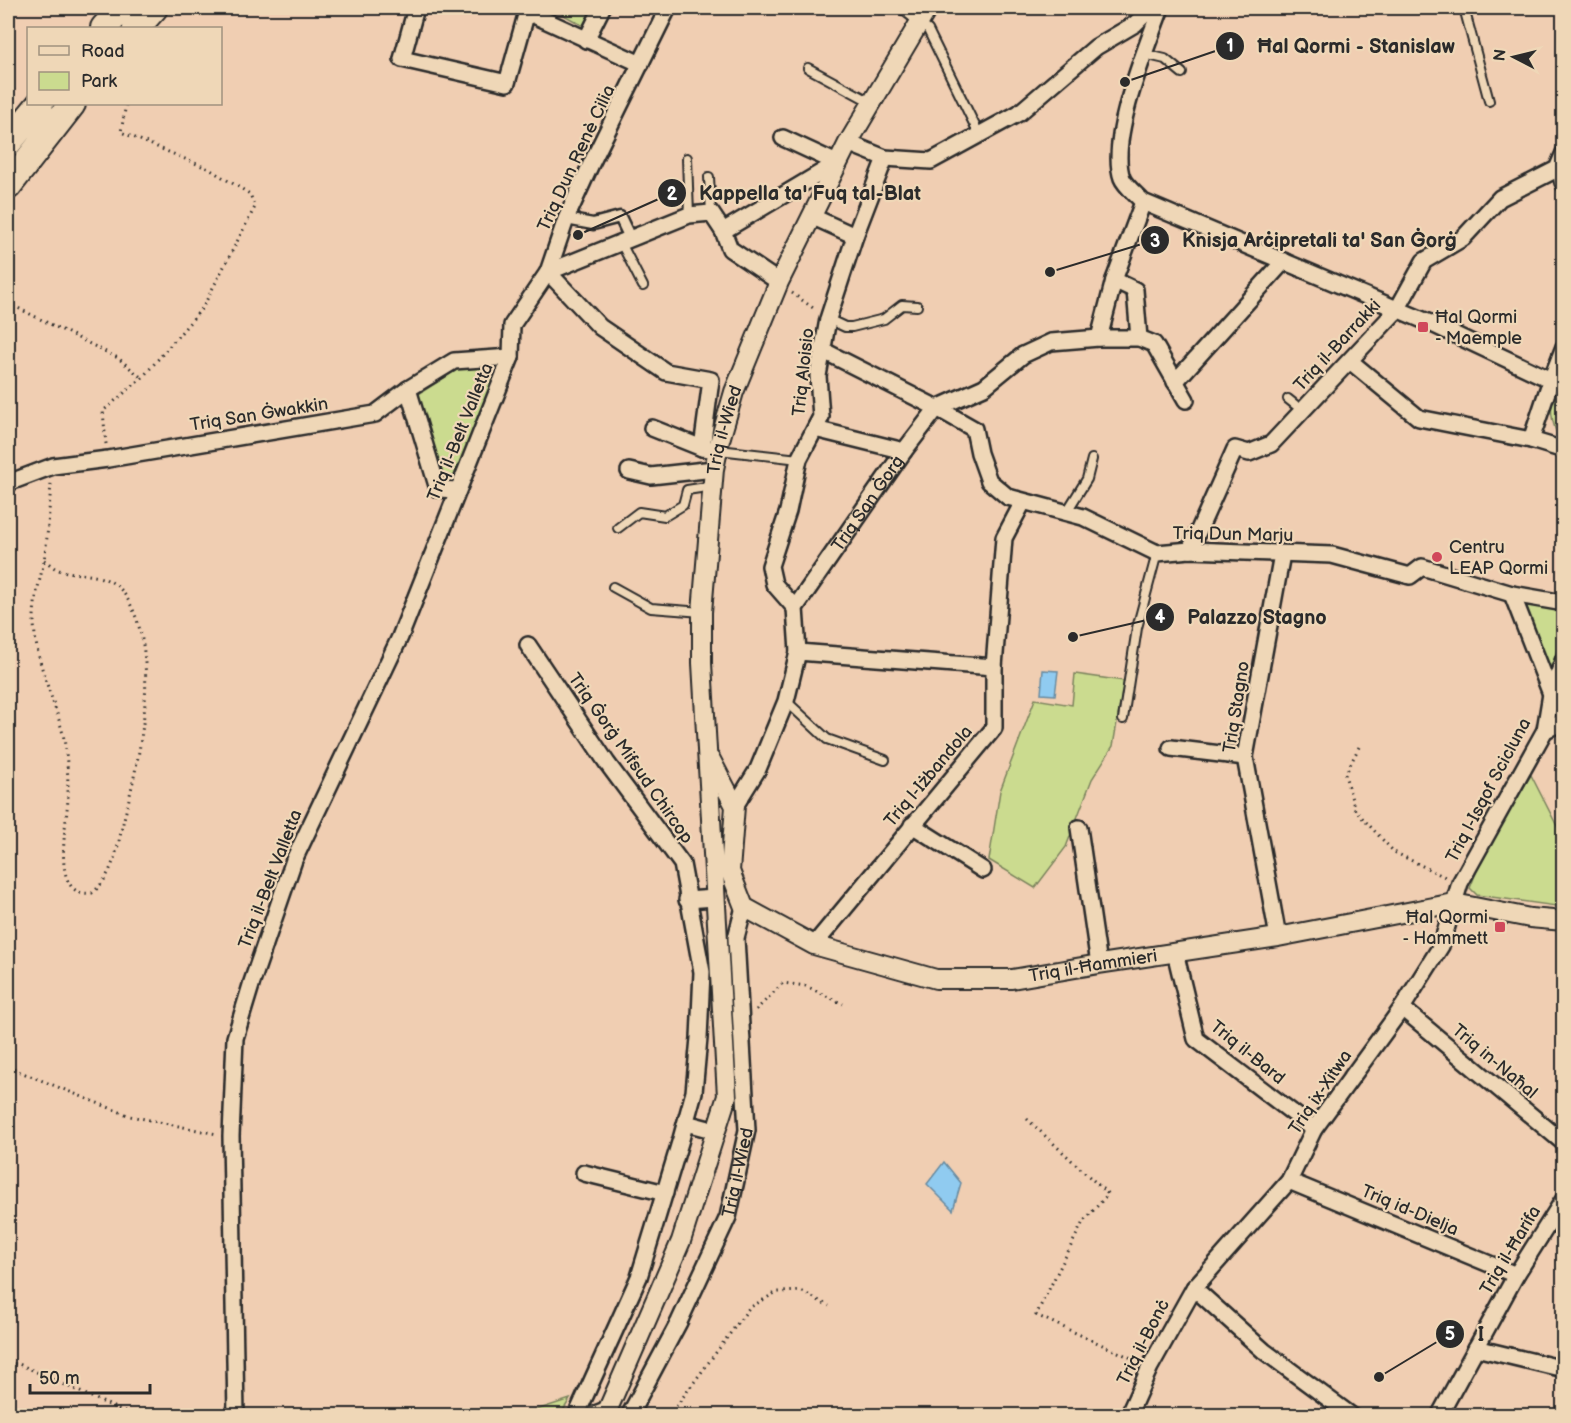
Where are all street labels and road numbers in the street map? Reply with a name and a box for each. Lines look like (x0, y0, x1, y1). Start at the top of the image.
street label: Triq Dun Renè Cilia (533, 82, 620, 235)
street label: Triq il-Barrakki (1289, 295, 1385, 396)
street label: Triq Aloisio (788, 327, 819, 417)
street label: Triq il-Belt Valletta (423, 360, 498, 504)
street label: Triq il-Wied (704, 382, 747, 475)
street label: Triq San Ġwakkin (188, 392, 330, 436)
street label: Triq San Ġorġ (827, 452, 909, 556)
street label: Triq Dun Marju (1172, 523, 1294, 546)
street label: Triq Stagno (1219, 660, 1254, 754)
street label: Triq Ġorġ Mifsud Chircop (564, 668, 698, 848)
street label: Triq l-Isqof Scicluna (1442, 714, 1535, 866)
street label: Triq l-Iżbandola (880, 721, 977, 831)
street label: Triq il-Belt Valletta (234, 807, 307, 952)
street label: Triq il-Ħammieri (1027, 945, 1159, 987)
street label: Triq il-Bard (1206, 1016, 1289, 1089)
street label: Triq in-Naħal (1448, 1020, 1542, 1103)
street label: Triq ix-Xitwa (1285, 1046, 1356, 1138)
street label: Triq il-Wied (718, 1126, 758, 1219)
street label: Triq id-Dielja (1358, 1181, 1462, 1240)
street label: Triq il-Ħarifa (1476, 1202, 1545, 1299)
street label: Triq il-Bonċ (1113, 1296, 1174, 1388)

